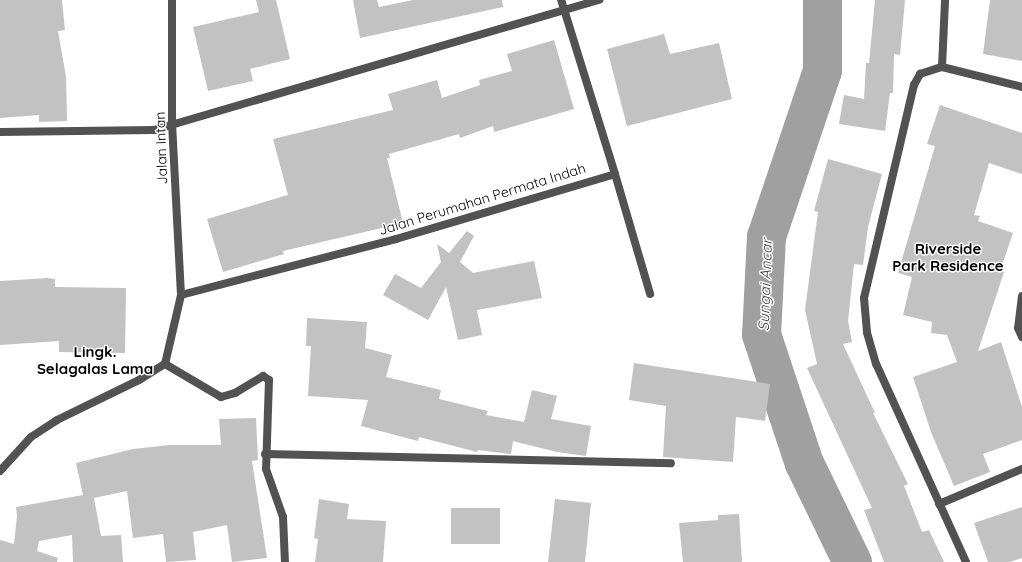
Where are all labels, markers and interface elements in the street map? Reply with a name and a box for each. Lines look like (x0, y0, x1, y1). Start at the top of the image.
street label: Jalan Intan (151, 111, 171, 185)
street label: Jalan Perumahan Permata Indah (377, 159, 587, 239)
water label: Sungai Ancar (754, 239, 776, 331)
district label: Riverside Park Residence (892, 239, 1004, 274)
district label: Lingk. Selagalas Lama (37, 342, 153, 377)

